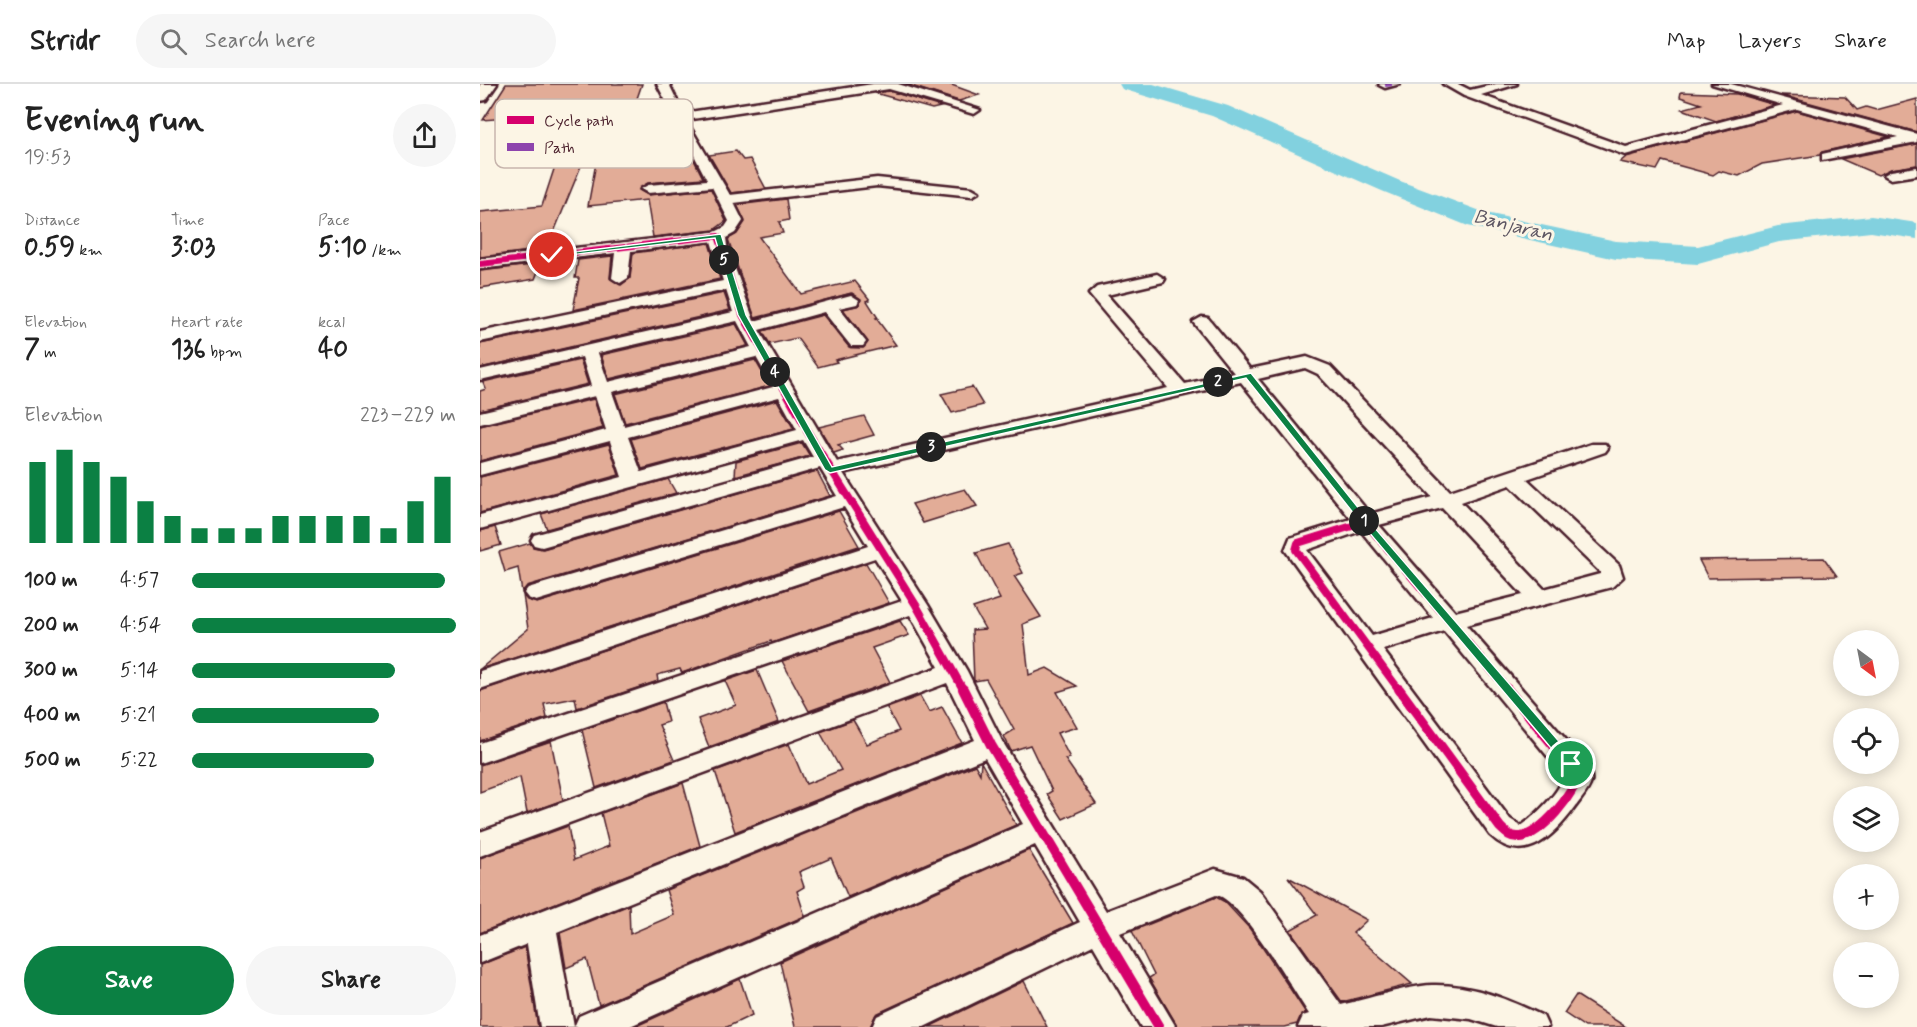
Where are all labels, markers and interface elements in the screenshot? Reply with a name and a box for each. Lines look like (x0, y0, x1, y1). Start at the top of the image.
search box (136, 14, 556, 68)
text: Stridr (30, 23, 100, 60)
icon: search (157, 25, 190, 58)
text: Search here (205, 27, 316, 55)
text: Map (1667, 27, 1705, 55)
text: Layers (1738, 27, 1801, 55)
text: Share (1834, 27, 1887, 55)
text: Evening run (24, 99, 204, 143)
legend (495, 99, 693, 168)
button: share (393, 104, 456, 167)
text: Cycle path (544, 111, 614, 132)
text: Path (544, 138, 575, 159)
text: 19:53 (24, 144, 71, 171)
water label: Banjaran (1471, 203, 1555, 249)
text: Distance (24, 210, 80, 231)
text: Time (171, 210, 205, 231)
text: Pace (318, 210, 350, 231)
pin (526, 229, 577, 280)
text: 0.59 (24, 231, 75, 265)
text: 3:03 (171, 231, 215, 265)
text: 5:10 (318, 231, 367, 265)
icon: check (535, 238, 568, 271)
text: km (75, 240, 103, 261)
text: /km (367, 240, 402, 261)
pin: 5 (709, 245, 739, 275)
text: 5 (719, 249, 729, 270)
text: Elevation (24, 312, 87, 333)
text: Heart rate (171, 312, 243, 333)
text: kcal (318, 312, 345, 333)
text: 7 (24, 333, 40, 367)
text: 136 (171, 333, 206, 367)
text: 40 (318, 333, 348, 367)
text: m (40, 342, 57, 363)
text: bpm (206, 342, 242, 363)
pin: 4 (760, 357, 790, 387)
text: 4 (770, 361, 780, 382)
pin: 2 (1203, 367, 1233, 397)
text: 2 (1214, 371, 1222, 392)
text: Elevation (24, 402, 103, 429)
text: 223–229 m (360, 402, 456, 429)
pin: 3 (916, 432, 946, 462)
text: 3 (927, 436, 935, 457)
pin: 1 (1349, 506, 1379, 536)
text: 1 (1360, 510, 1368, 531)
text: 100 m (24, 567, 78, 594)
text: 4:57 (120, 567, 159, 594)
text: 200 m (24, 612, 79, 639)
text: 4:54 (120, 612, 161, 639)
north arrow (1833, 630, 1899, 696)
map controls (1833, 630, 1899, 1008)
text: 300 m (24, 657, 78, 684)
text: 5:14 (120, 657, 158, 684)
text: 400 m (24, 702, 80, 729)
text: 5:21 (120, 702, 156, 729)
button: locate (1833, 708, 1899, 774)
pin (1545, 738, 1596, 789)
text: 500 m (24, 747, 81, 774)
text: 5:22 (120, 747, 158, 774)
icon: arrive (1554, 747, 1587, 780)
button: layers (1833, 786, 1899, 852)
button: + (1833, 864, 1899, 930)
button: − (1833, 942, 1899, 1008)
button: Save (24, 946, 234, 1015)
button: Share (246, 946, 456, 1015)

